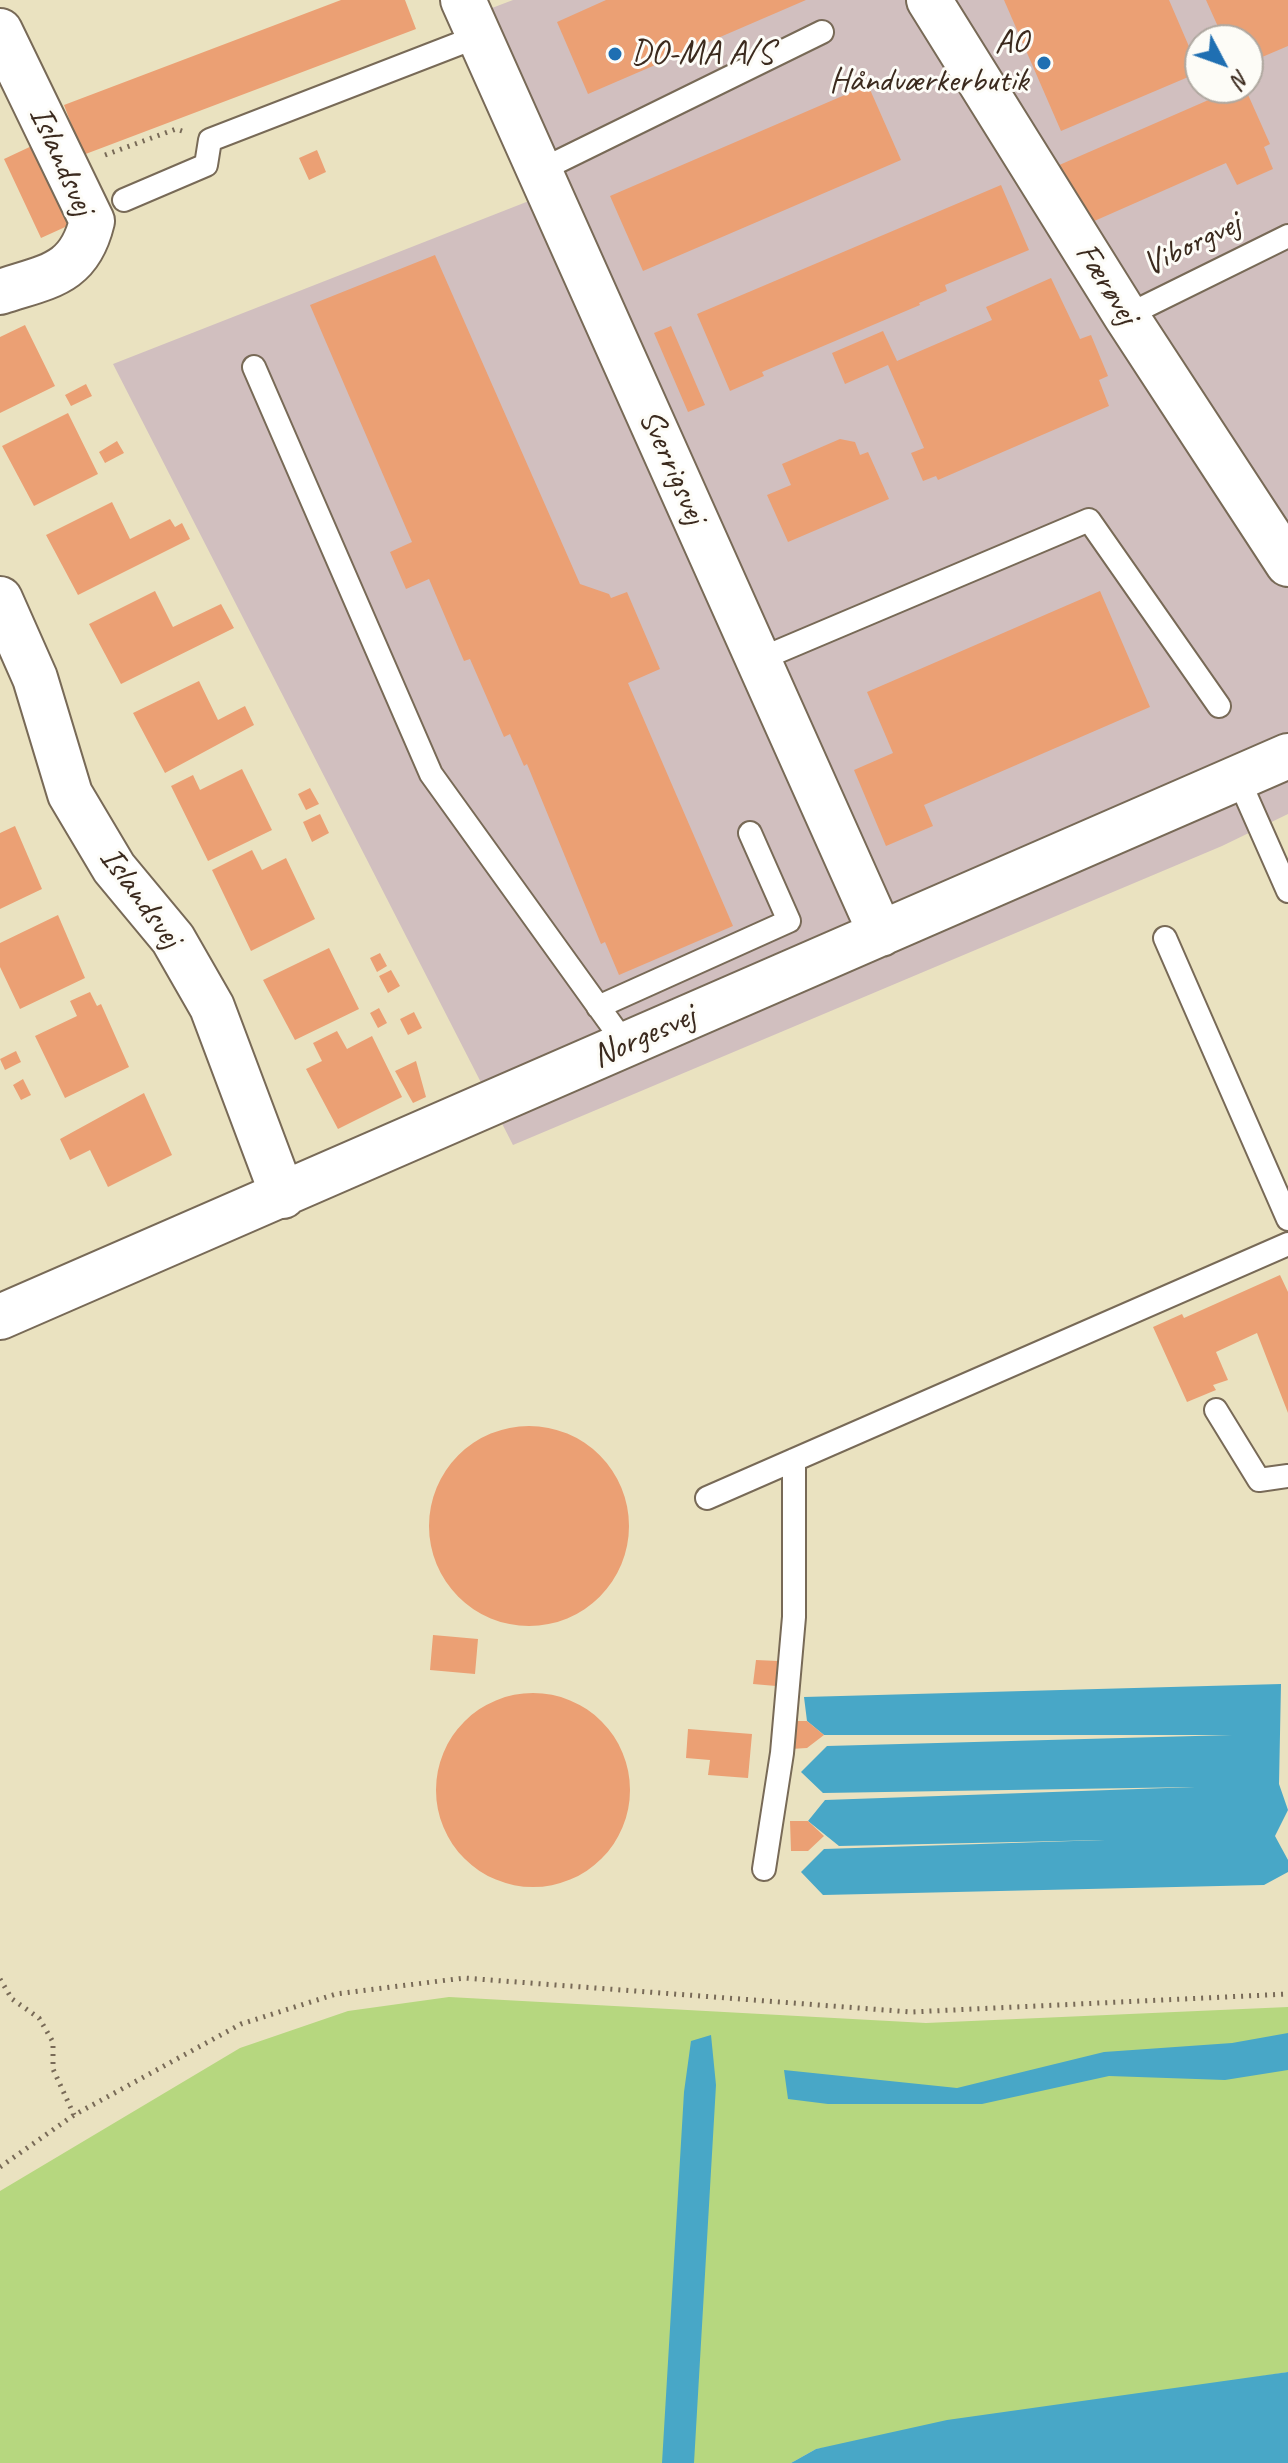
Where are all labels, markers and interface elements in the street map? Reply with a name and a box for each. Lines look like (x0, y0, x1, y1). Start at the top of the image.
place label: AO Håndværkerbutik (829, 23, 1028, 102)
north arrow (1184, 24, 1264, 104)
place label: DO-MA A/S (631, 34, 773, 74)
marker: DO-MA A/S (606, 45, 624, 63)
marker: AO Håndværkerbutik (1035, 54, 1053, 72)
text: N (1226, 64, 1256, 93)
street label: Islandsvej (19, 100, 103, 222)
street label: Viborgvej (1137, 204, 1247, 286)
street label: Færøvej (1065, 236, 1147, 332)
street label: Sverrigsvej (629, 403, 715, 531)
street label: Islandsvej (90, 840, 190, 956)
street label: Norgesvej (586, 996, 702, 1078)

